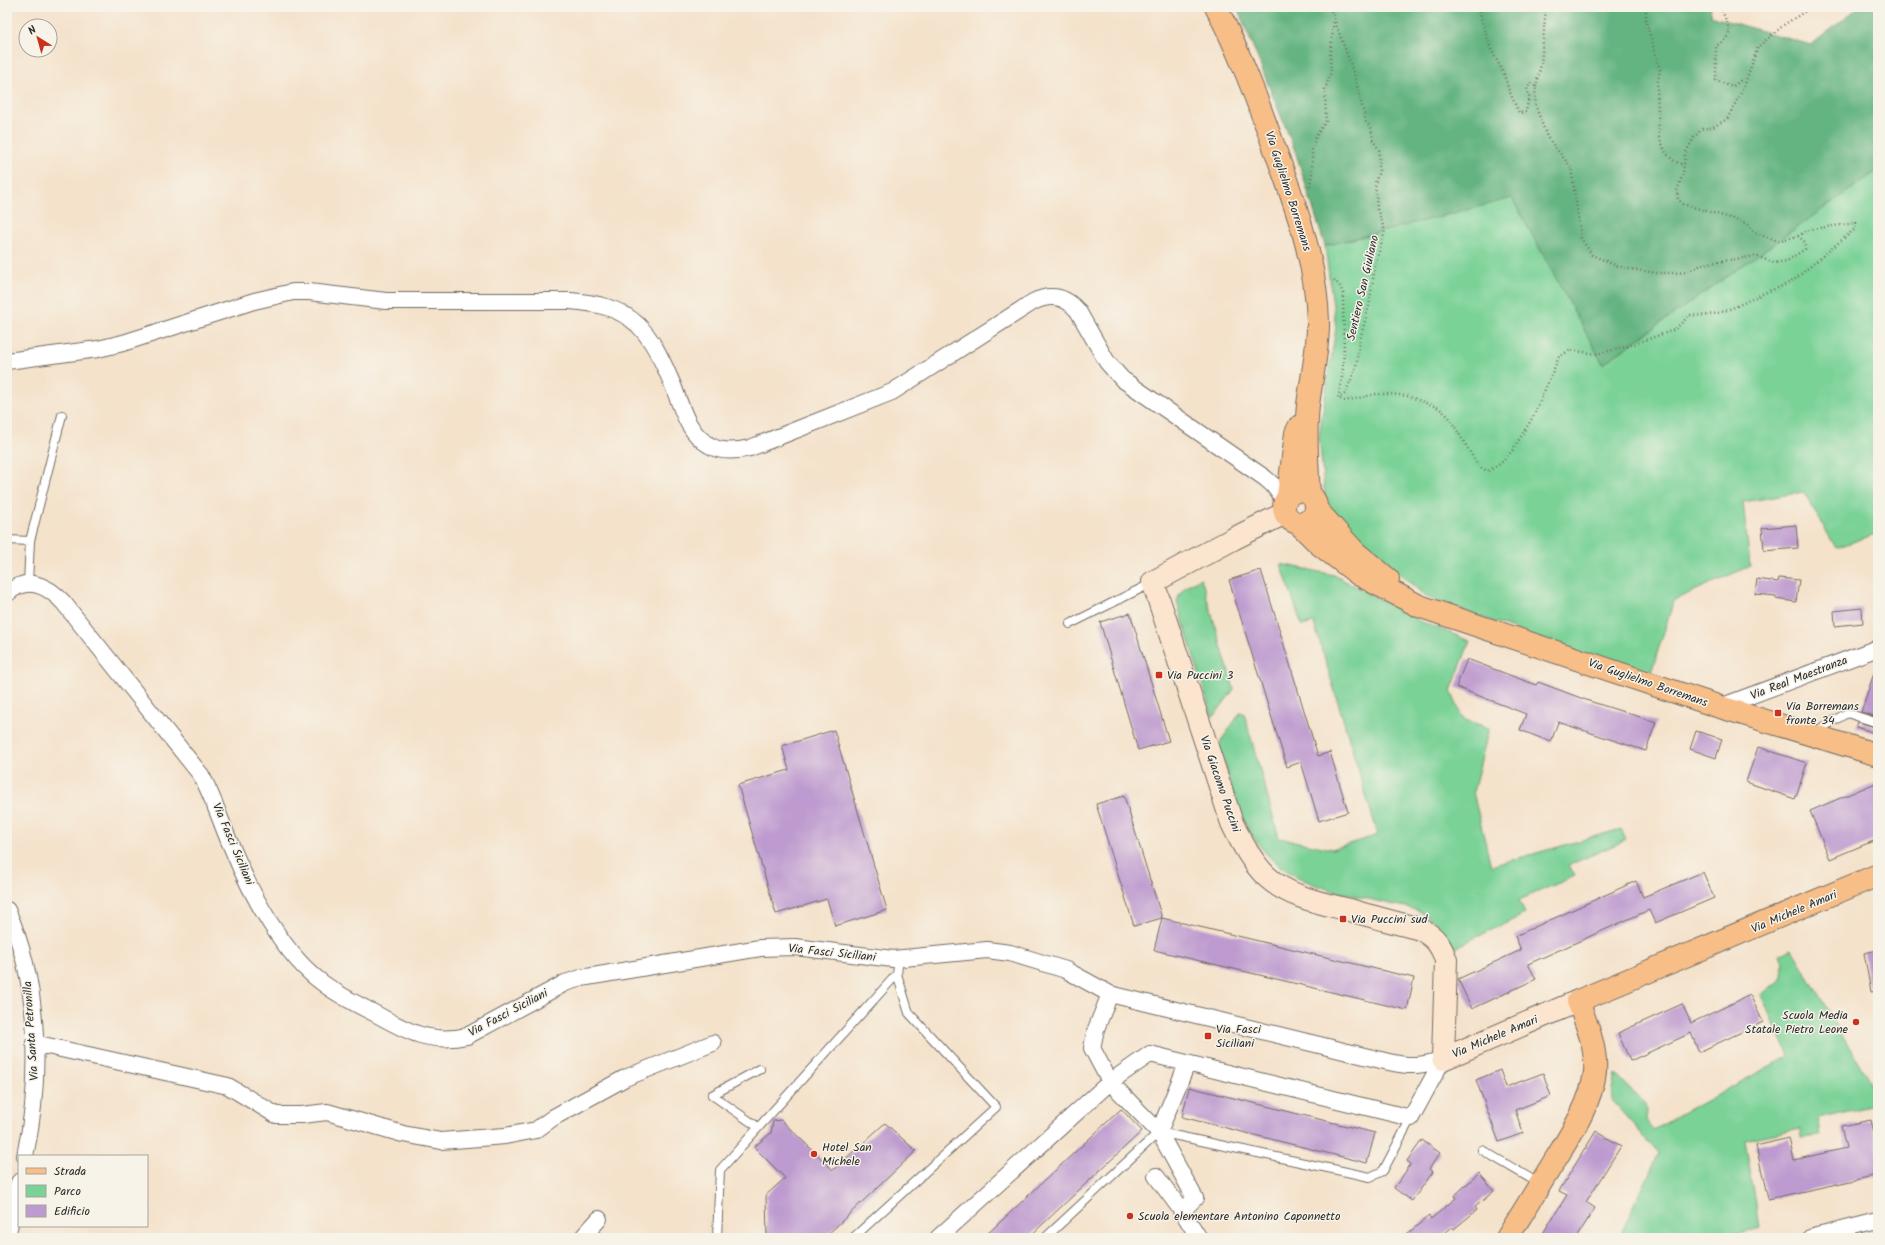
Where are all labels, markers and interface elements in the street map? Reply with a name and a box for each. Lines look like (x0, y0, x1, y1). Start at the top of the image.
north arrow (18, 18, 58, 58)
text: N (24, 22, 41, 40)
street label: Via Guglielmo Borremans (1260, 128, 1316, 254)
street label: Sentiero San Giuliano (1342, 233, 1384, 343)
street label: Via Real Maestranza (1748, 651, 1851, 705)
street label: Via Guglielmo Borremans (1586, 654, 1710, 712)
place label: Via Puccini 3 (1167, 666, 1234, 685)
marker: Via Puccini 3 (1154, 670, 1164, 680)
place label: Via Borremans fronte 34 (1786, 697, 1859, 730)
marker: Via Borremans fronte 34 (1773, 708, 1783, 718)
street label: Via Giacomo Puccini (1195, 733, 1246, 836)
street label: Via Fasci Siciliani (207, 800, 259, 889)
street label: Via Michele Amari (1748, 885, 1841, 939)
place label: Via Puccini sud (1351, 910, 1428, 929)
marker: Via Puccini sud (1338, 914, 1348, 924)
street label: Via Fasci Siciliani (787, 939, 878, 967)
street label: Via Santa Petronilla (18, 980, 44, 1081)
street label: Via Fasci Siciliani (465, 983, 552, 1042)
place label: Scuola Media Statale Pietro Leone (1745, 1006, 1849, 1039)
street label: Via Michele Amari (1449, 1010, 1542, 1064)
marker: Scuola Media Statale Pietro Leone (1851, 1017, 1861, 1027)
place label: Via Fasci Siciliani (1216, 1020, 1262, 1053)
marker: Via Fasci Siciliani (1203, 1031, 1213, 1041)
place label: Hotel San Michele (822, 1138, 872, 1171)
marker: Hotel San Michele (809, 1149, 819, 1159)
legend (18, 1155, 148, 1227)
text: Strada (54, 1162, 87, 1181)
text: Parco (54, 1182, 81, 1201)
text: Edificio (54, 1202, 90, 1221)
place label: Scuola elementare Antonino Caponnetto (1138, 1207, 1340, 1226)
marker: Scuola elementare Antonino Caponnetto (1125, 1211, 1135, 1221)

